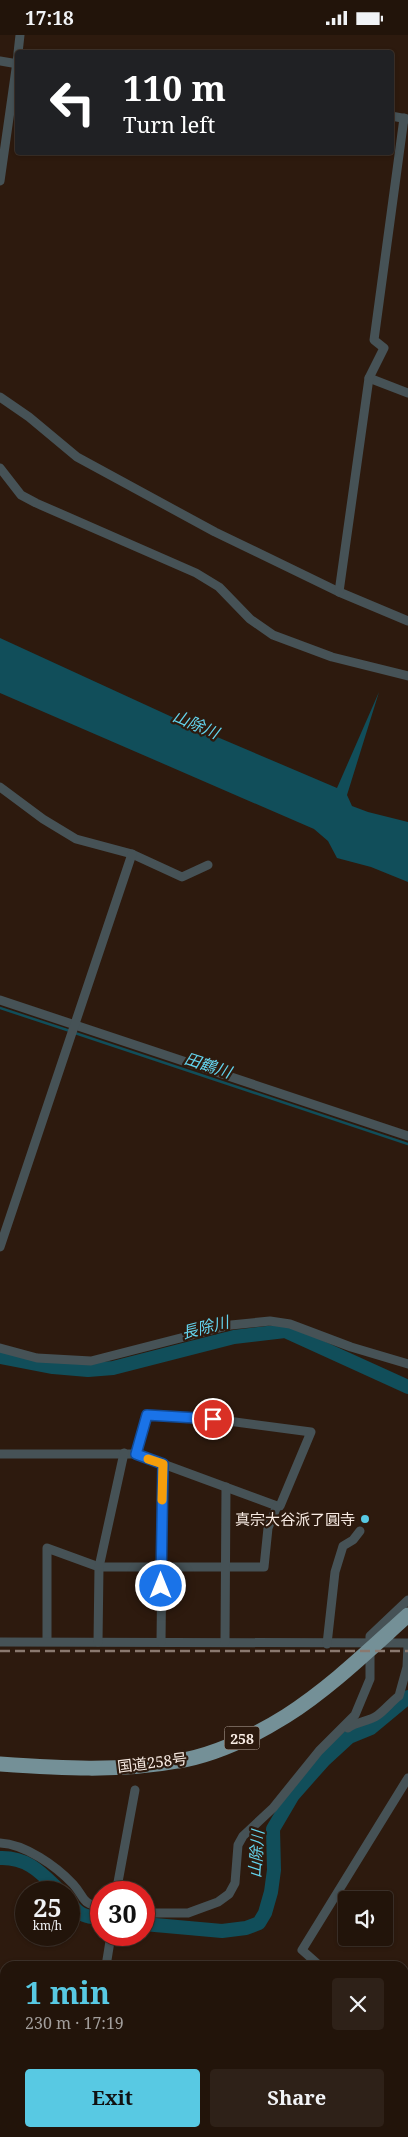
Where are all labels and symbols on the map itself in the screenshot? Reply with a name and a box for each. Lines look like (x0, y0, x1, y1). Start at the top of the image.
water label: 山除川 (170, 704, 224, 744)
water label: 田鶴川 (182, 1047, 236, 1083)
water label: 長除川 (179, 1310, 233, 1343)
pin (192, 1398, 234, 1440)
place label: 真宗大谷派了圓寺 (235, 1509, 355, 1529)
marker: 真宗大谷派了圓寺 (359, 1513, 371, 1525)
position arrow (134, 1559, 186, 1611)
road number: 258 (224, 1727, 260, 1750)
street label: 国道258号 (116, 1748, 188, 1776)
water label: 山除川 (243, 1827, 269, 1879)
speed limit sign: 30 (90, 1881, 155, 1946)

